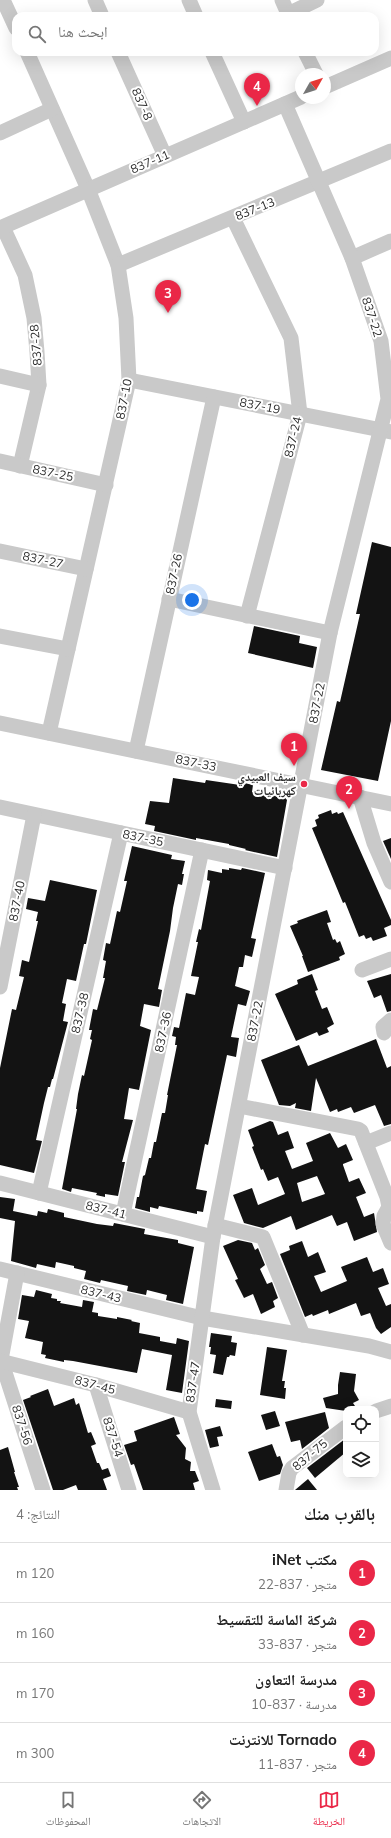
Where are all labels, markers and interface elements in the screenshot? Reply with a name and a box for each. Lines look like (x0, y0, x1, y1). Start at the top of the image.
search box (12, 12, 379, 56)
text: ابحث هنا (58, 22, 108, 41)
icon: search (26, 23, 48, 45)
north arrow (295, 68, 331, 104)
pin: 4 (244, 73, 270, 106)
street label: 837-8 (129, 85, 156, 122)
street label: 837-11 (128, 147, 172, 176)
street label: 837-13 (233, 194, 277, 223)
pin: 3 (155, 280, 181, 313)
street label: 837-22 (359, 295, 386, 339)
street label: 837-28 (26, 324, 45, 366)
street label: 837-10 (112, 377, 135, 421)
street label: 837-19 (238, 394, 282, 417)
street label: 837-24 (281, 415, 304, 459)
street label: 837-25 (31, 461, 75, 484)
street label: 837-27 (21, 548, 65, 571)
street label: 837-26 (162, 552, 185, 596)
your location (182, 590, 202, 610)
street label: 837-22 (305, 681, 328, 725)
pin: 1 (281, 733, 307, 766)
street label: 837-33 (174, 751, 218, 774)
place label: سيف العبيدي كهربائيات (237, 769, 297, 798)
pin: 2 (336, 776, 362, 809)
marker: سيف العبيدي كهربائيات (299, 779, 309, 789)
street label: 837-35 (121, 826, 165, 849)
street label: 837-40 (5, 879, 28, 923)
street label: 837-38 (68, 991, 91, 1035)
street label: 837-22 (243, 999, 266, 1043)
street label: 837-36 (151, 1010, 174, 1054)
street label: 837-41 (84, 1197, 128, 1222)
street label: 837-43 (79, 1281, 123, 1306)
street label: 837-47 (182, 1361, 203, 1403)
street label: 837-45 (73, 1372, 117, 1397)
street label: 837-56 (9, 1403, 36, 1447)
map controls (343, 1406, 379, 1478)
button: locate (343, 1406, 379, 1442)
street label: 837-54 (100, 1415, 127, 1459)
street label: 837-75 (289, 1436, 330, 1474)
button: layers (343, 1442, 379, 1478)
text: بالقرب منك (304, 1503, 375, 1524)
text: النتائج: 4 (16, 1506, 60, 1522)
text: مكتب iNet (272, 1550, 337, 1569)
text: 120 m (16, 1565, 54, 1581)
text: 1 (358, 1565, 366, 1581)
text: متجر · 837-22 (258, 1576, 337, 1592)
text: شركة الماسة للتقسيط (216, 1610, 337, 1629)
text: 160 m (16, 1625, 54, 1641)
text: 2 (358, 1625, 366, 1641)
text: متجر · 837-33 (258, 1636, 337, 1652)
text: مدرسة التعاون (255, 1670, 337, 1689)
text: 170 m (16, 1685, 54, 1701)
text: 3 (358, 1685, 366, 1701)
text: مدرسة · 837-10 (251, 1696, 337, 1712)
text: Tornado للانترنت (229, 1730, 337, 1749)
text: 300 m (16, 1745, 54, 1761)
text: 4 (358, 1745, 366, 1761)
text: متجر · 837-11 (258, 1756, 337, 1772)
tab: المحفوظات (46, 1789, 91, 1832)
tab: الاتجاهات (182, 1789, 221, 1832)
tab: الخريطة (313, 1789, 345, 1832)

